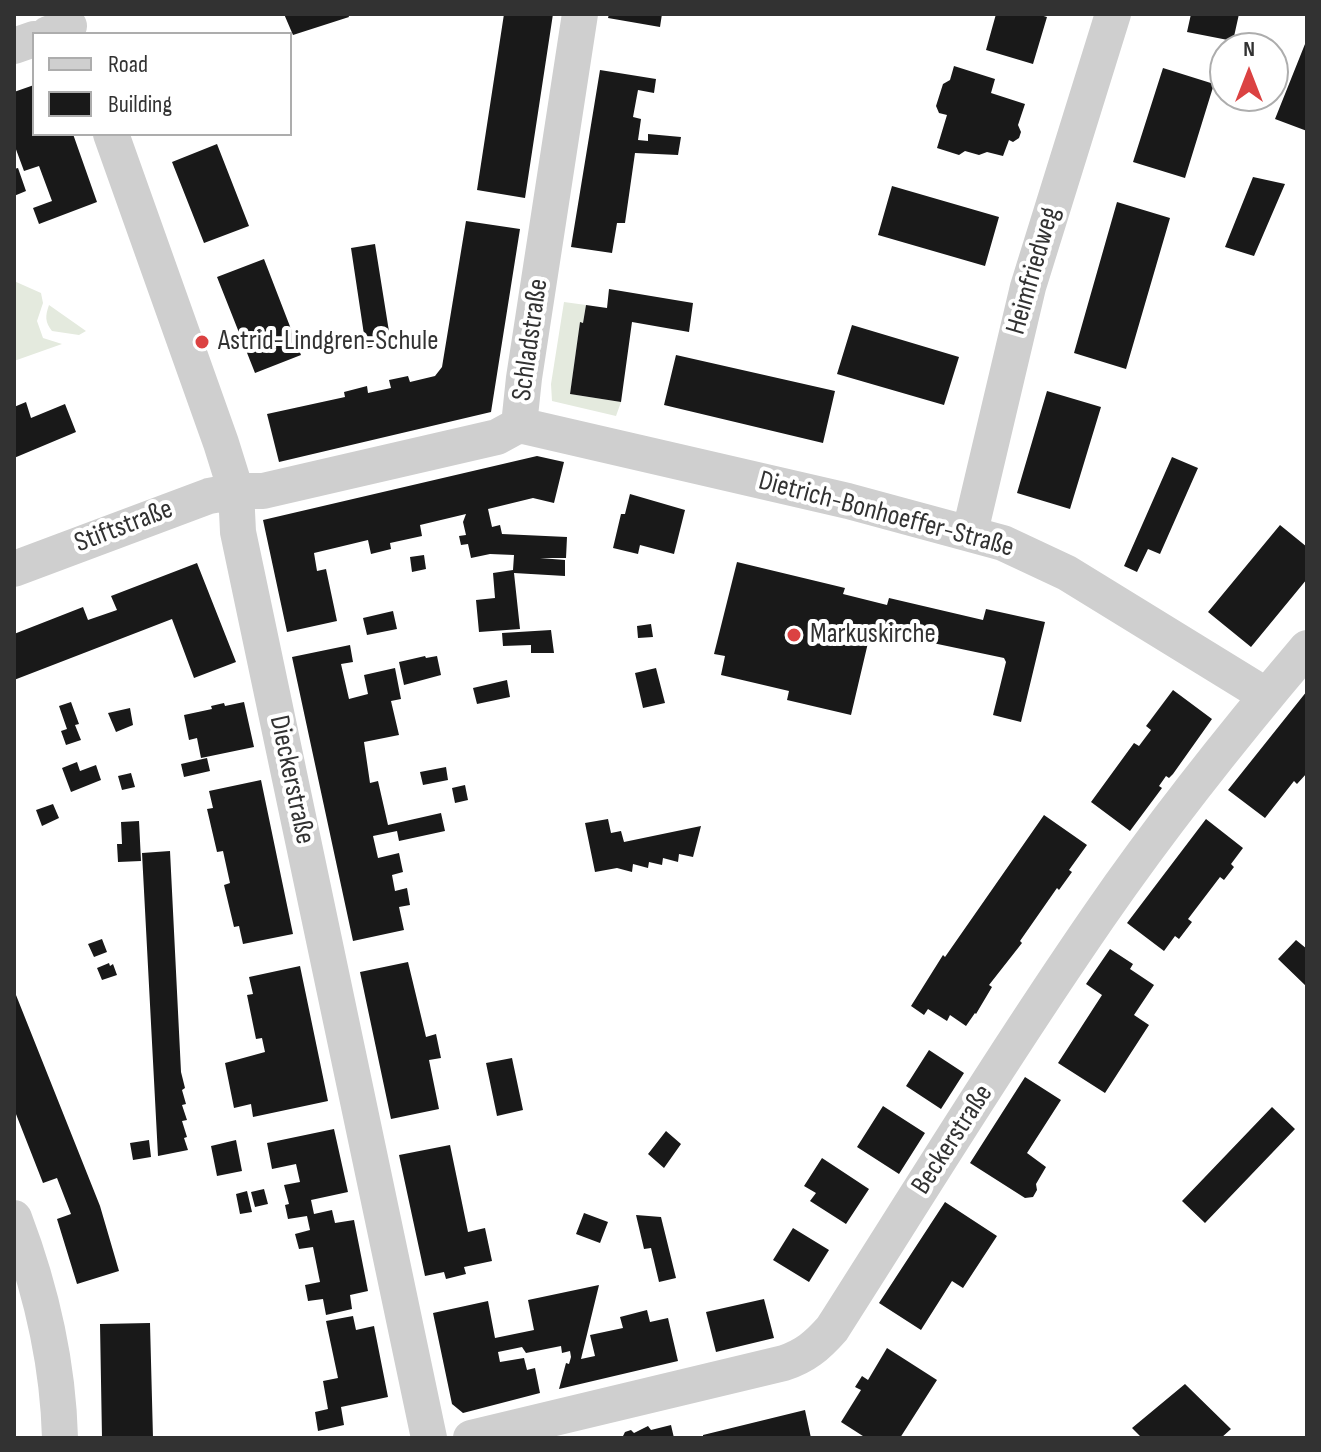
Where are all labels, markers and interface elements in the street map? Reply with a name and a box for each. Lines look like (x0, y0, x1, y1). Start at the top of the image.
legend (32, 32, 292, 136)
north arrow (1209, 32, 1289, 112)
text: N (1243, 36, 1255, 63)
text: Road (108, 50, 148, 79)
text: Building (108, 90, 172, 119)
street label: Heimfriedweg (1000, 203, 1068, 339)
street label: Schladstraße (506, 277, 556, 403)
place label: Astrid-Lindgren-Schule (218, 325, 439, 359)
marker: Astrid-Lindgren-Schule (193, 333, 211, 351)
street label: Dietrich-Bonhoeffer-Straße (755, 465, 1017, 565)
street label: Stiftstraße (70, 493, 178, 561)
place label: Markuskirche (810, 618, 936, 652)
marker: Markuskirche (785, 626, 803, 644)
street label: Dieckerstraße (261, 713, 321, 847)
street label: Beckerstraße (905, 1079, 1001, 1201)

